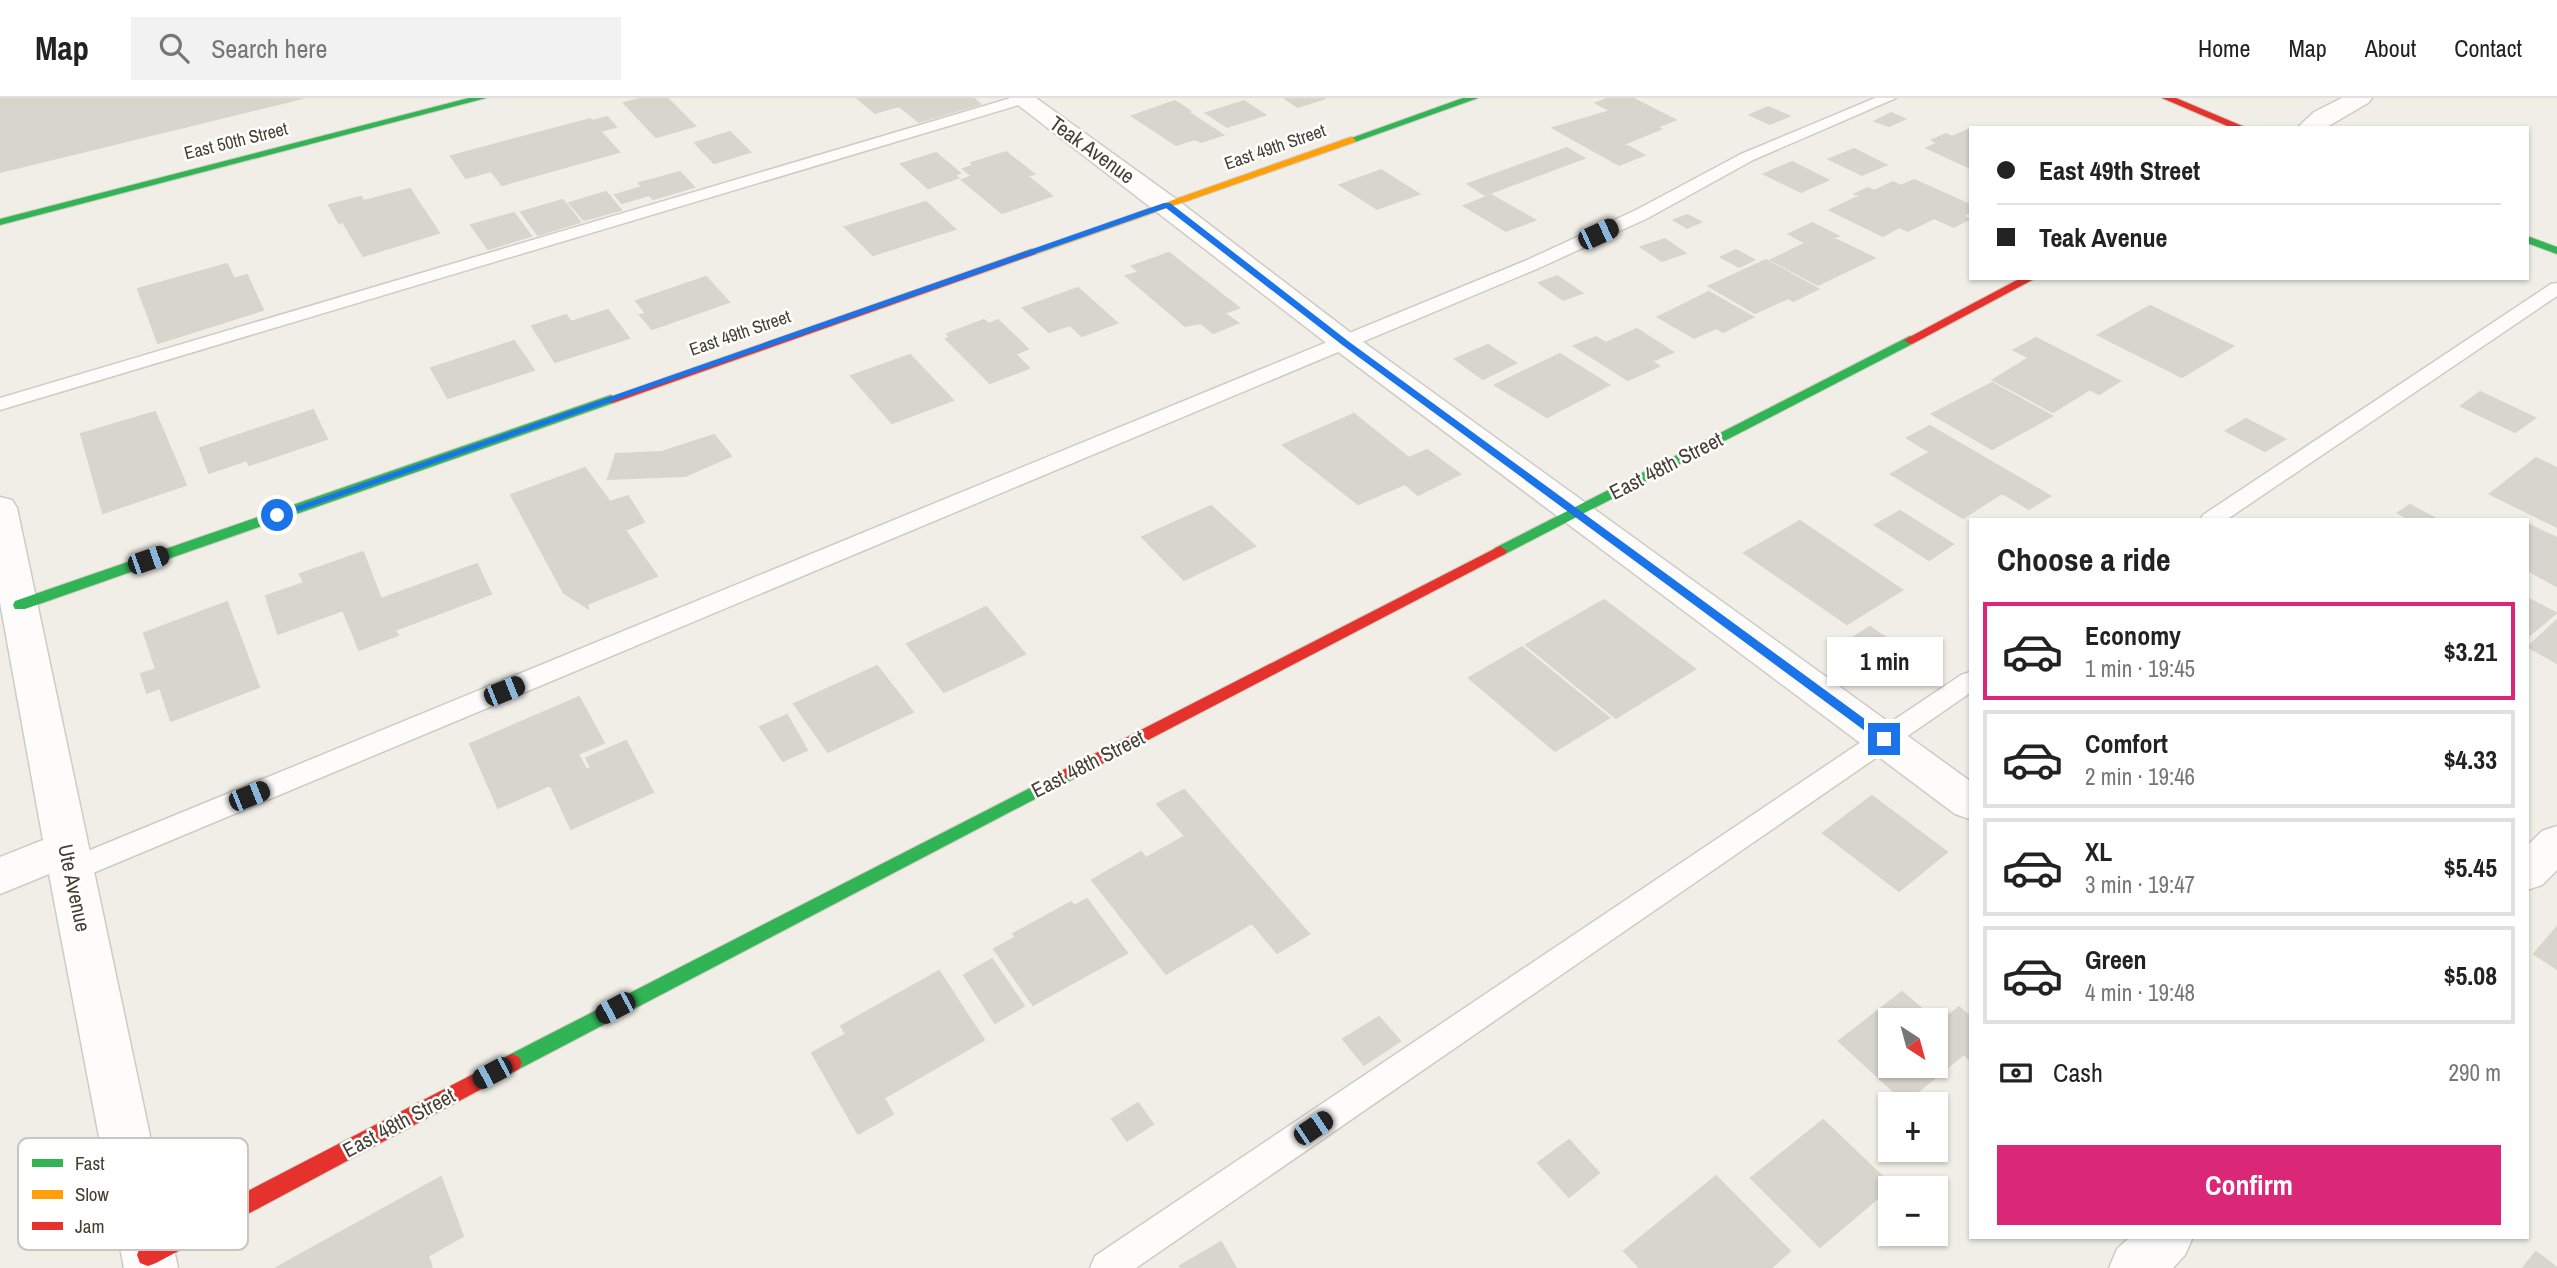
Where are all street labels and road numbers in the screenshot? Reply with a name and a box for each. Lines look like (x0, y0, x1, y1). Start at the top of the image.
street label: Teak Avenue (1044, 109, 1141, 190)
street label: East 50th Street (181, 116, 290, 165)
street label: East 49th Street (1221, 117, 1329, 176)
street label: East 49th Street (686, 303, 794, 362)
street label: East 48th Street (1604, 425, 1728, 507)
street label: East 48th Street (1026, 723, 1150, 805)
street label: Ute Avenue (51, 841, 98, 934)
street label: East 48th Street (337, 1081, 460, 1164)

